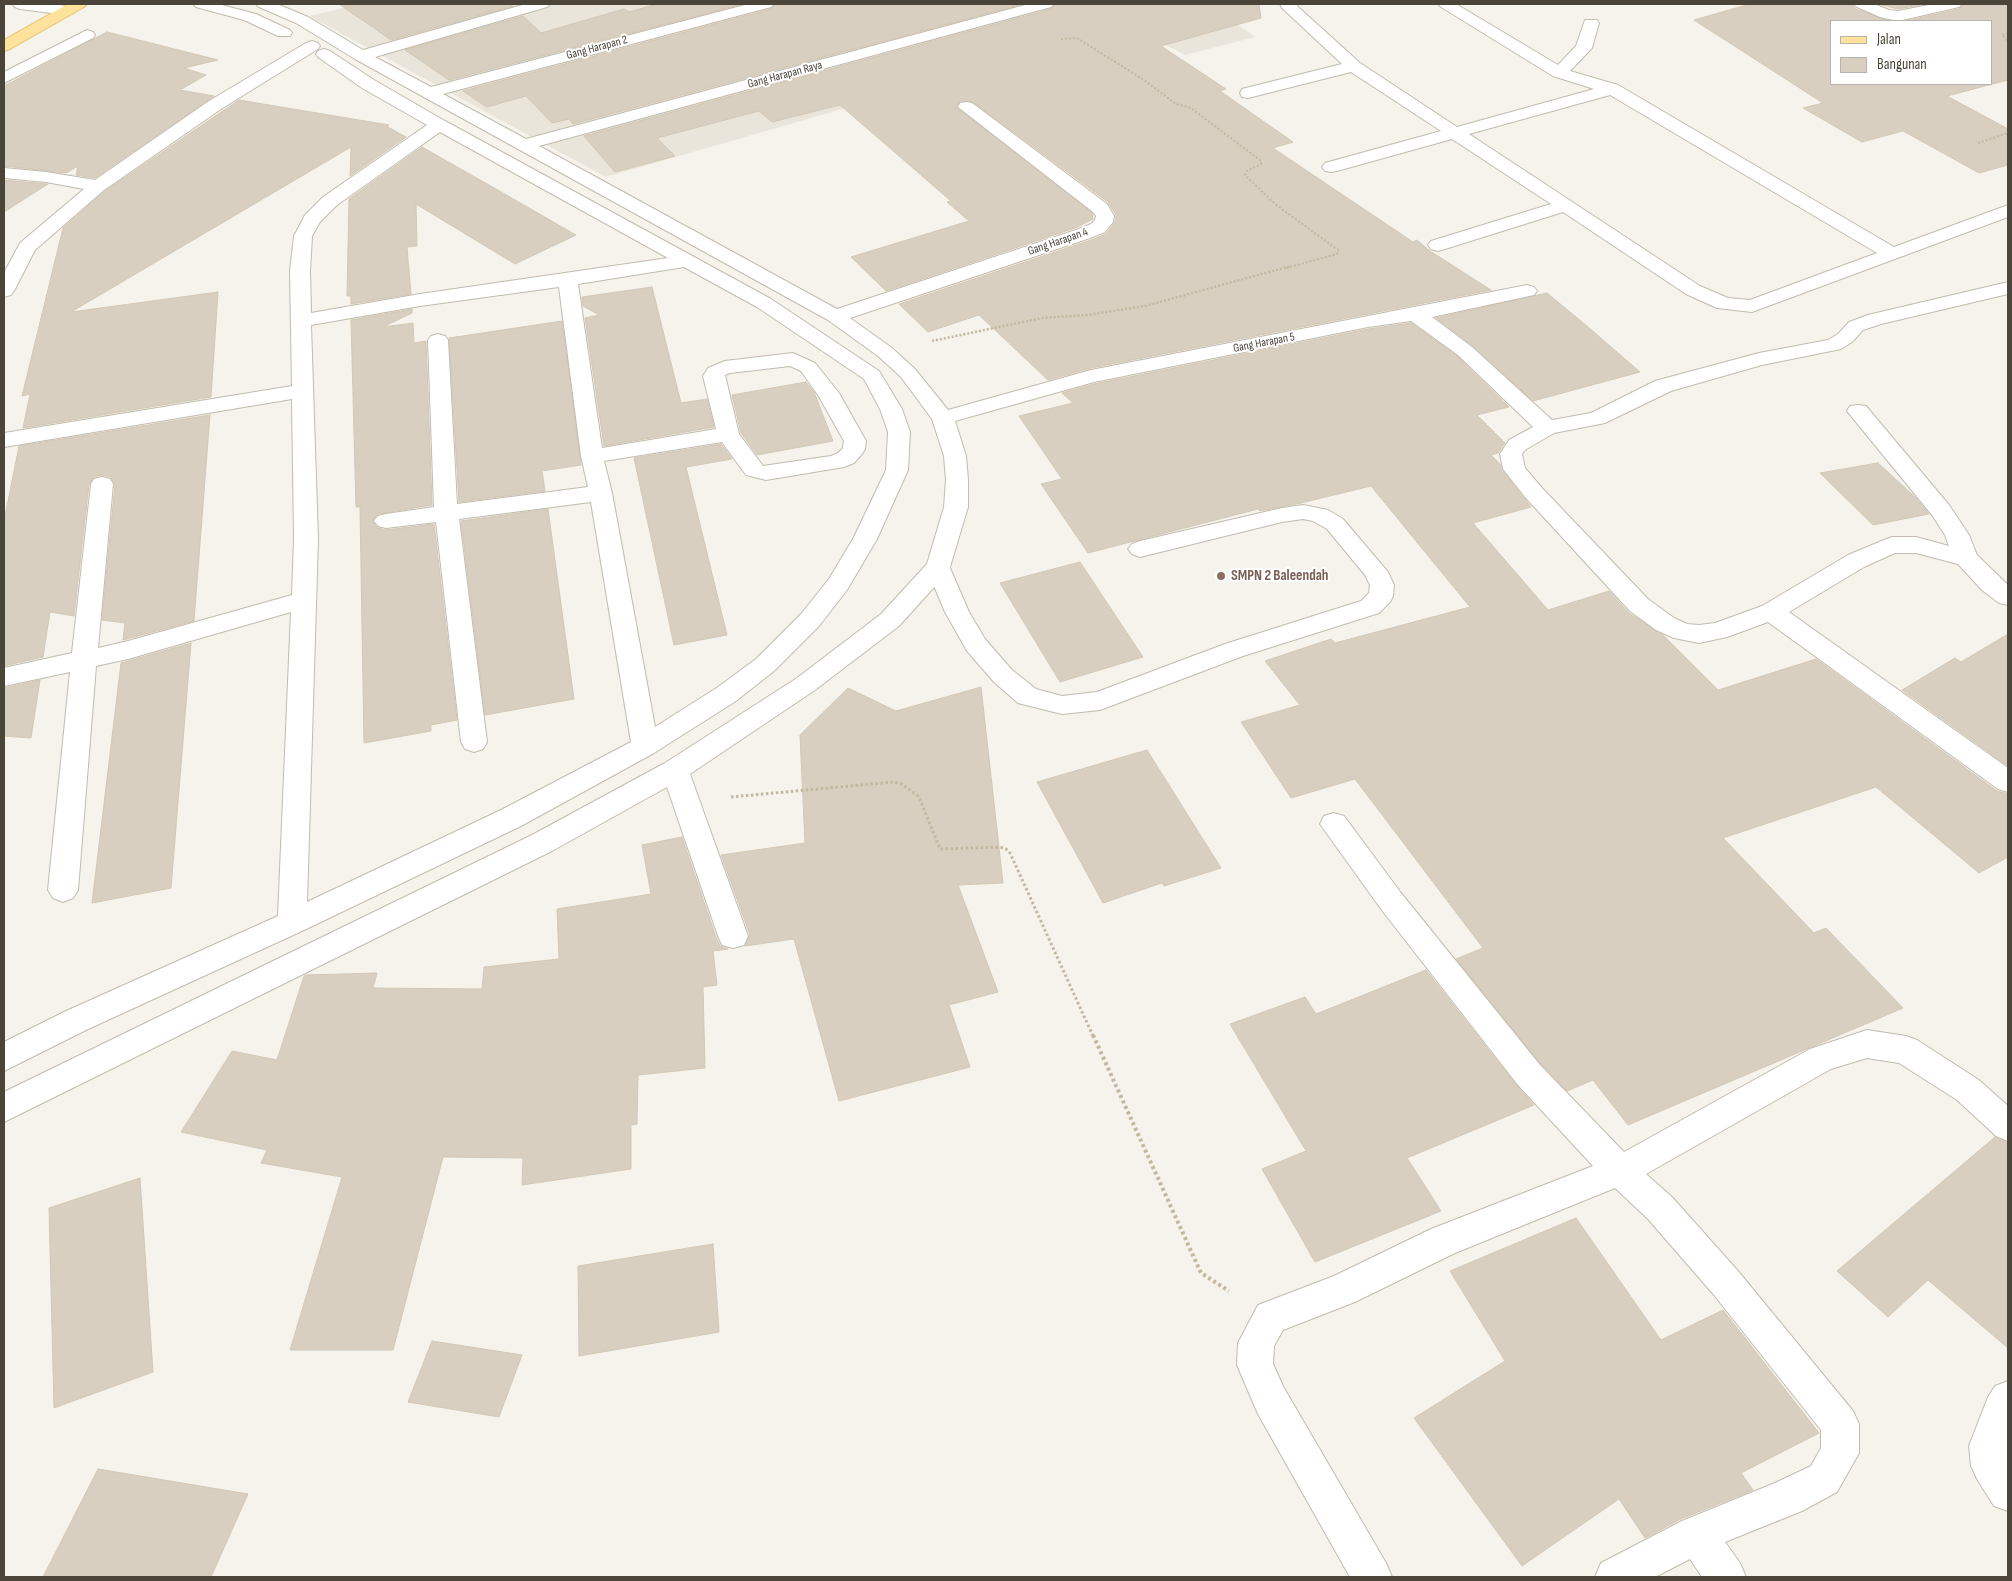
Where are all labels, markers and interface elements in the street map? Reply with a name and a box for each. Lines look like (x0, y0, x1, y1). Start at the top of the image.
legend (1830, 20, 1992, 85)
text: Jalan (1877, 30, 1901, 49)
street label: Gang Harapan 2 (565, 33, 629, 63)
text: Bangunan (1877, 55, 1927, 74)
street label: Gang Harapan Raya (746, 58, 824, 92)
street label: Gang Harapan 4 (1026, 225, 1090, 259)
street label: Gang Harapan 5 (1232, 330, 1296, 356)
place label: SMPN 2 Baleendah (1231, 567, 1329, 585)
marker: SMPN 2 Baleendah (1215, 570, 1227, 582)

